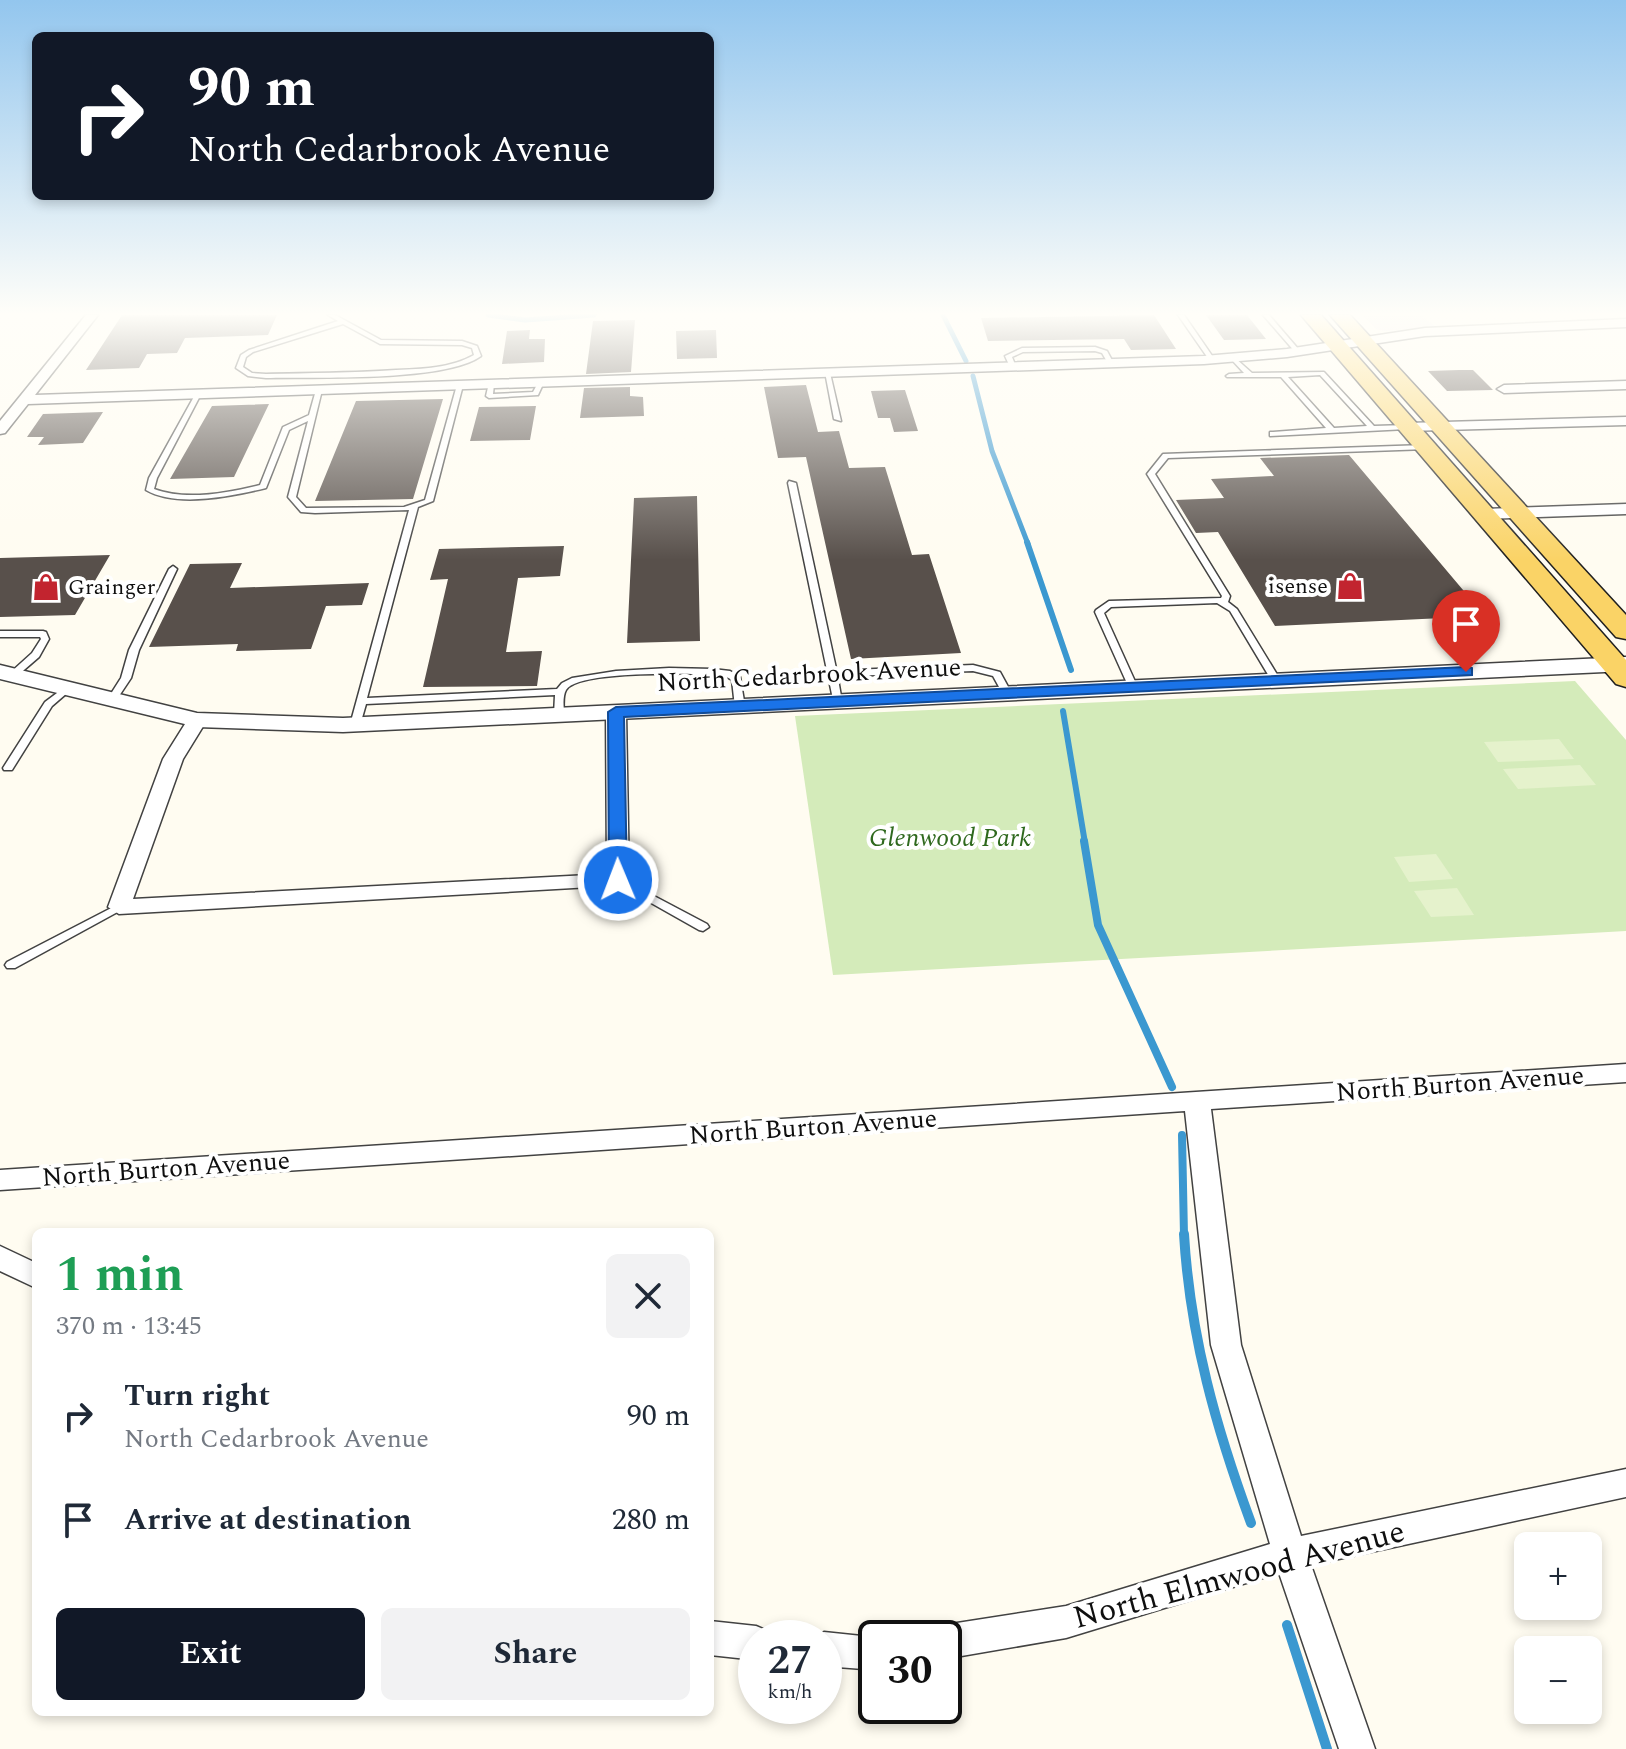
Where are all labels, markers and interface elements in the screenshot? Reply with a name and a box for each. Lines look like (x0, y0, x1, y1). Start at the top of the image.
text: 90 m (188, 46, 315, 131)
icon: right (56, 64, 160, 168)
text: North Cedarbrook Avenue (188, 123, 610, 178)
place label: isense (1268, 570, 1328, 603)
place label: Grainger (68, 571, 156, 604)
shop icon: isense (1335, 571, 1365, 601)
shop icon: Grainger (31, 572, 61, 602)
pin (1432, 590, 1500, 672)
icon: arrive (1444, 602, 1488, 646)
street label: North Cedarbrook Avenue (656, 647, 962, 703)
park label: Glenwood Park (869, 818, 1031, 858)
position arrow (576, 838, 660, 922)
street label: North Burton Avenue (1335, 1055, 1585, 1113)
street label: North Burton Avenue (688, 1098, 938, 1156)
street label: North Burton Avenue (41, 1140, 291, 1198)
text: 1 min (56, 1239, 184, 1312)
button: close (606, 1254, 690, 1338)
text: 370 m · 13:45 (56, 1306, 202, 1346)
text: Turn right (124, 1373, 270, 1419)
text: 90 m (627, 1393, 690, 1439)
icon: right (56, 1394, 100, 1438)
text: North Cedarbrook Avenue (124, 1419, 429, 1459)
text: Arrive at destination (124, 1497, 411, 1543)
text: 280 m (612, 1497, 690, 1543)
icon: arrive (56, 1498, 100, 1542)
street label: North Elmwood Avenue (1068, 1507, 1410, 1643)
map controls (1514, 1532, 1602, 1724)
button: + (1514, 1532, 1602, 1620)
button: Exit (56, 1608, 365, 1700)
button: Share (381, 1608, 690, 1700)
speed limit sign: 30 (858, 1620, 962, 1724)
text: 27 (768, 1631, 812, 1692)
button: − (1514, 1636, 1602, 1724)
text: km/h (768, 1677, 813, 1707)

